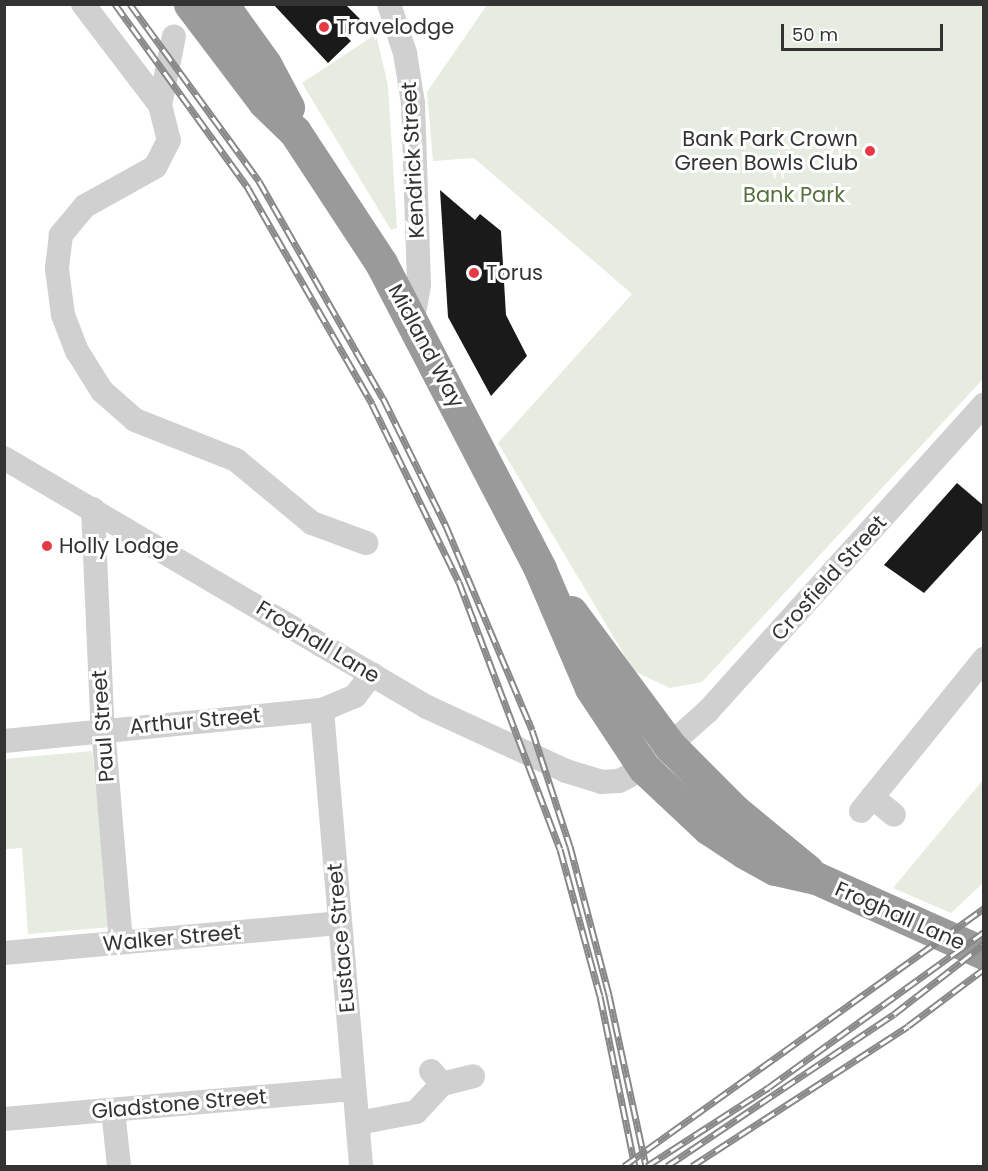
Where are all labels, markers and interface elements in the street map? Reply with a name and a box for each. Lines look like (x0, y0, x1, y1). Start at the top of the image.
scale bar (784, 12, 946, 50)
place label: Travelodge (336, 14, 454, 40)
marker: Travelodge (317, 20, 331, 34)
text: 50 m (792, 22, 838, 47)
street label: Kendrick Street (396, 81, 430, 239)
place label: Bank Park Crown Green Bowls Club (674, 126, 858, 176)
marker: Bank Park Crown Green Bowls Club (863, 144, 877, 158)
park label: Bank Park (743, 182, 845, 208)
place label: Torus (486, 260, 543, 286)
marker: Torus (467, 266, 481, 280)
street label: Midland Way (383, 280, 469, 412)
street label: Crosfield Street (766, 510, 892, 646)
place label: Holly Lodge (59, 533, 179, 559)
marker: Holly Lodge (40, 539, 54, 553)
street label: Froghall Lane (252, 595, 384, 689)
street label: Paul Street (87, 669, 119, 783)
street label: Arthur Street (128, 703, 262, 739)
street label: Eustace Street (322, 862, 360, 1014)
street label: Froghall Lane (831, 876, 969, 956)
street label: Walker Street (102, 919, 242, 957)
street label: Gladstone Street (90, 1084, 268, 1124)

